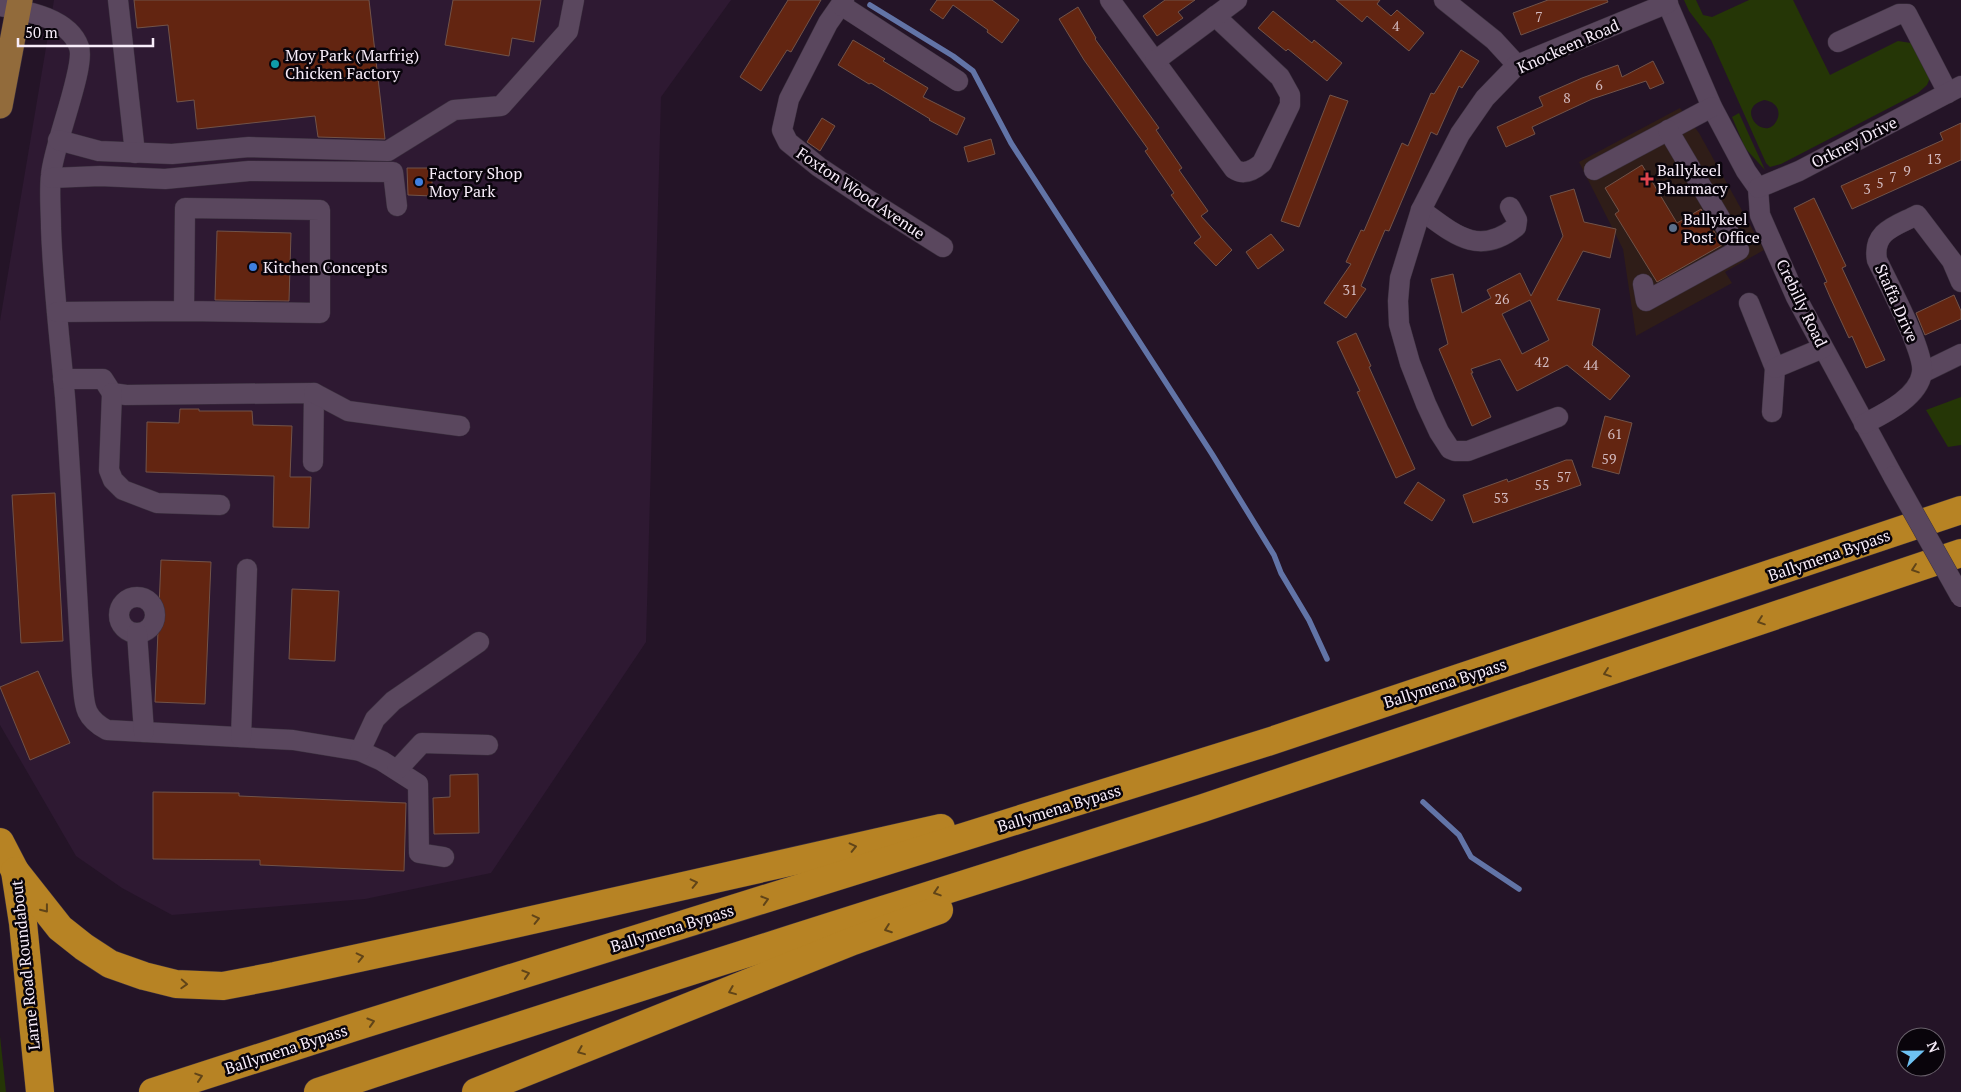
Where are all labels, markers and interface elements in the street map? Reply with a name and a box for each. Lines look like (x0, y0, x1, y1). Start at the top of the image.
house number: 7 (1535, 7, 1543, 26)
street label: Knockeen Road (1514, 14, 1623, 78)
scale bar (18, 15, 152, 47)
house number: 4 (1392, 16, 1400, 35)
text: 50 m (25, 22, 58, 42)
place label: Moy Park (Marfrig) Chicken Factory (285, 44, 419, 84)
marker: Moy Park (Marfrig) Chicken Factory (269, 58, 281, 70)
house number: 6 (1595, 75, 1603, 94)
house number: 8 (1563, 88, 1571, 107)
street label: Orkney Drive (1807, 111, 1901, 173)
street label: Foxton Wood Avenue (793, 142, 929, 244)
house number: 13 (1927, 149, 1941, 168)
place label: Ballykeel Pharmacy (1657, 159, 1728, 199)
house number: 9 (1903, 161, 1911, 180)
place label: Factory Shop Moy Park (429, 162, 522, 202)
house number: 7 (1889, 167, 1897, 186)
marker: Ballykeel Pharmacy (1641, 173, 1653, 185)
house number: 5 (1876, 173, 1884, 192)
marker: Factory Shop Moy Park (413, 176, 425, 188)
house number: 3 (1863, 179, 1871, 198)
place label: Ballykeel Post Office (1683, 208, 1760, 248)
marker: Ballykeel Post Office (1667, 222, 1679, 234)
street label: Crebilly Road (1771, 255, 1833, 351)
place label: Kitchen Concepts (263, 256, 388, 278)
street label: Staffa Drive (1870, 260, 1924, 346)
marker: Kitchen Concepts (247, 261, 259, 273)
house number: 31 (1343, 280, 1357, 299)
house number: 26 (1495, 289, 1510, 308)
house number: 42 (1535, 352, 1549, 371)
house number: 44 (1584, 355, 1599, 374)
house number: 61 (1608, 424, 1622, 443)
house number: 59 (1602, 449, 1616, 468)
house number: 57 (1557, 467, 1571, 486)
house number: 55 (1535, 475, 1549, 494)
house number: 53 (1494, 488, 1508, 507)
street label: Ballymena Bypass (1765, 524, 1893, 586)
one-way arrow (1911, 563, 1920, 573)
one-way arrow (1757, 615, 1766, 625)
street label: Ballymena Bypass (1381, 653, 1509, 713)
one-way arrow (1603, 667, 1612, 677)
street label: Ballymena Bypass (995, 779, 1123, 837)
one-way arrow (848, 842, 857, 853)
one-way arrow (690, 878, 699, 889)
street label: Larne Road Roundabout (5, 879, 45, 1051)
one-way arrow (933, 887, 942, 897)
one-way arrow (760, 895, 768, 905)
street label: Ballymena Bypass (608, 899, 736, 957)
one-way arrow (39, 903, 47, 912)
one-way arrow (531, 914, 540, 924)
one-way arrow (884, 923, 892, 933)
one-way arrow (355, 952, 364, 963)
one-way arrow (521, 969, 530, 979)
one-way arrow (180, 978, 188, 989)
one-way arrow (728, 985, 736, 995)
one-way arrow (366, 1017, 374, 1027)
street label: Ballymena Bypass (222, 1019, 350, 1079)
north arrow (1896, 1027, 1946, 1077)
text: N (1923, 1038, 1944, 1056)
one-way arrow (577, 1045, 585, 1055)
one-way arrow (195, 1073, 203, 1083)

